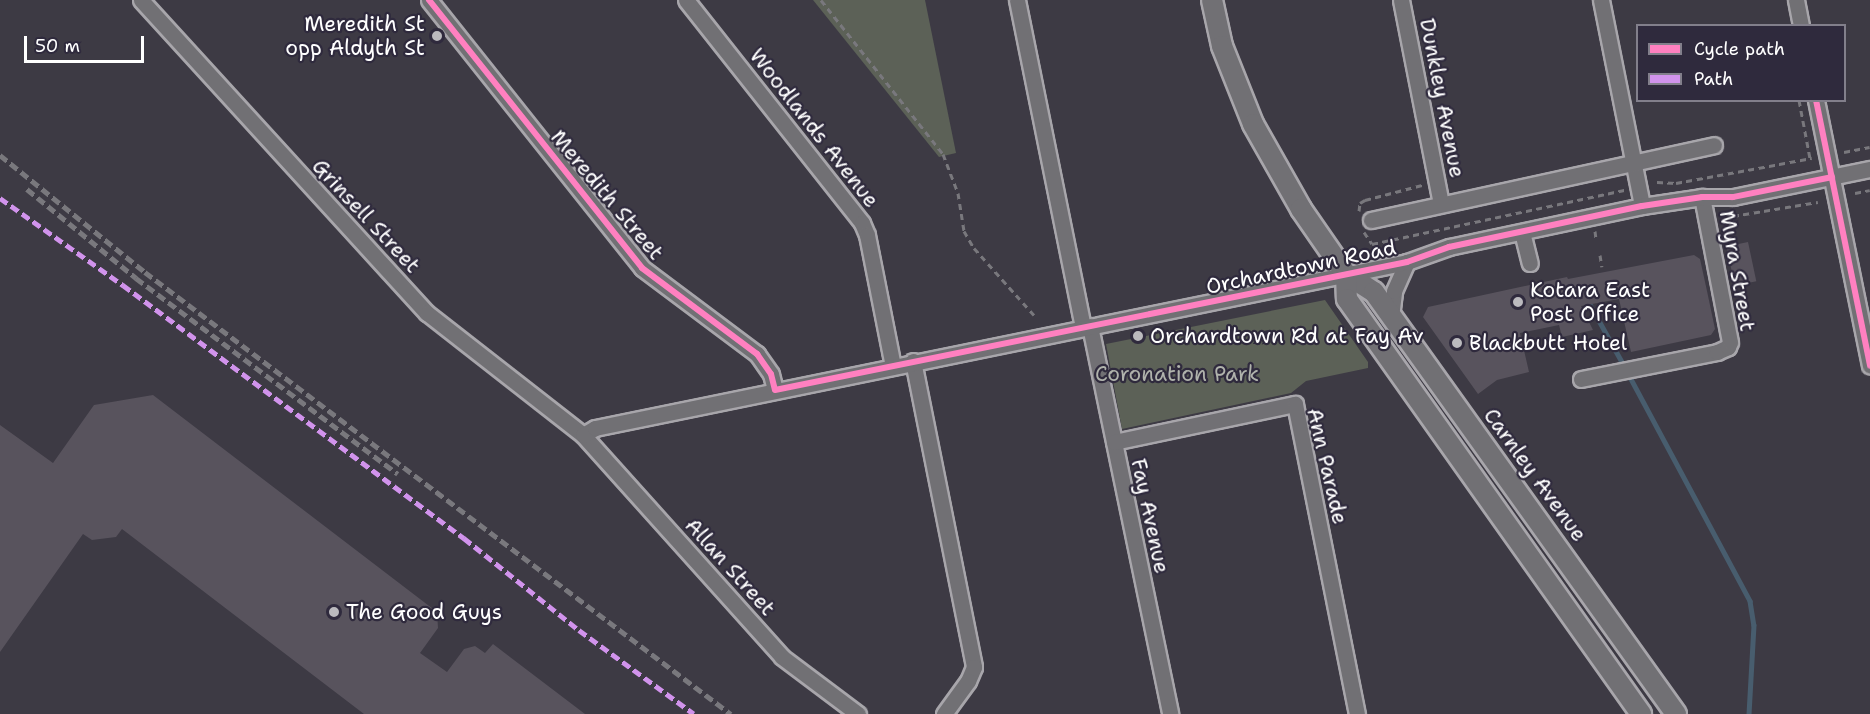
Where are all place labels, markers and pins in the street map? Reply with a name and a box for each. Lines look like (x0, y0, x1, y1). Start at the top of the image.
place label: Meredith St opp Aldyth St (285, 11, 425, 61)
marker: Meredith St opp Aldyth St (430, 29, 444, 43)
place label: Kotara East Post Office (1530, 277, 1650, 327)
marker: Kotara East Post Office (1511, 295, 1525, 309)
place label: Orchardtown Rd at Fay Av (1150, 323, 1424, 349)
marker: Orchardtown Rd at Fay Av (1131, 329, 1145, 343)
place label: Blackbutt Hotel (1469, 330, 1627, 356)
marker: Blackbutt Hotel (1450, 336, 1464, 350)
place label: The Good Guys (346, 599, 502, 625)
marker: The Good Guys (327, 605, 341, 619)

